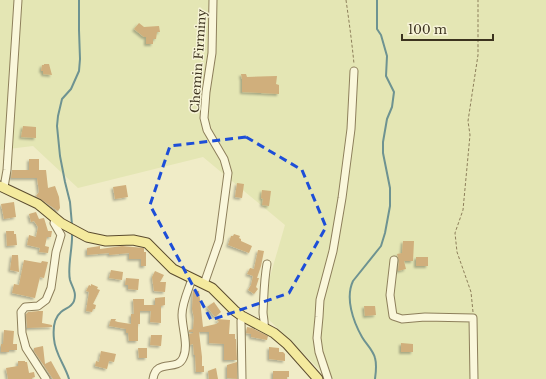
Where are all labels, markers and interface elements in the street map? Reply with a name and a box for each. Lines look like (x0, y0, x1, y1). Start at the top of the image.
street label: Chemin Firminy (187, 8, 209, 113)
scale bar (402, 16, 493, 42)
text: 100 m (408, 22, 447, 37)

